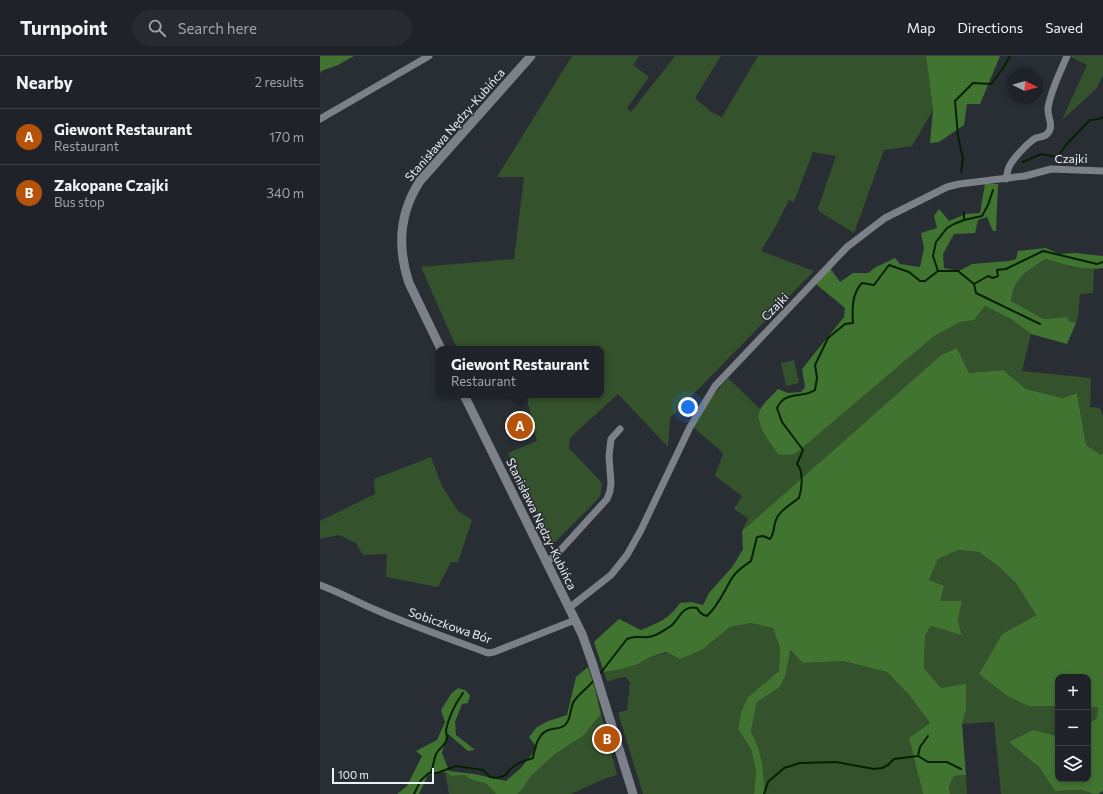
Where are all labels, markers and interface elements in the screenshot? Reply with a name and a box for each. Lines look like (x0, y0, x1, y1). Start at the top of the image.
search box (132, 10, 412, 46)
text: Turnpoint (20, 16, 108, 39)
icon: search (146, 17, 168, 39)
text: Search here (178, 19, 257, 37)
text: Map (907, 19, 936, 36)
text: Directions (958, 19, 1023, 36)
text: Saved (1045, 19, 1083, 36)
street label: Stanisława Nędzy-Kubińca (401, 65, 507, 184)
north arrow (1007, 68, 1043, 104)
text: Nearby (16, 72, 73, 93)
text: 2 results (255, 74, 304, 90)
text: Giewont Restaurant (54, 120, 192, 138)
text: A (24, 129, 34, 145)
text: 170 m (269, 129, 304, 145)
text: Restaurant (54, 138, 119, 154)
street label: Czajki (1054, 151, 1088, 165)
text: Zakopane Czajki (54, 176, 168, 194)
text: B (25, 185, 33, 201)
text: 340 m (266, 185, 304, 201)
text: Bus stop (54, 194, 105, 210)
street label: Czajki (758, 290, 791, 323)
popup (436, 346, 604, 398)
text: Giewont Restaurant (451, 355, 589, 373)
text: Restaurant (451, 373, 516, 389)
your location (678, 397, 698, 417)
pin: A (507, 411, 533, 441)
street label: Stanisława Nędzy-Kubińca (504, 455, 580, 592)
street label: Sobiczkowa Bór (407, 604, 494, 646)
map controls (1055, 674, 1091, 782)
button: + (1055, 674, 1091, 710)
button: − (1055, 710, 1091, 746)
pin: B (594, 724, 620, 754)
button: layers (1055, 746, 1091, 782)
scale bar (332, 766, 434, 785)
text: 100 m (338, 768, 369, 781)

